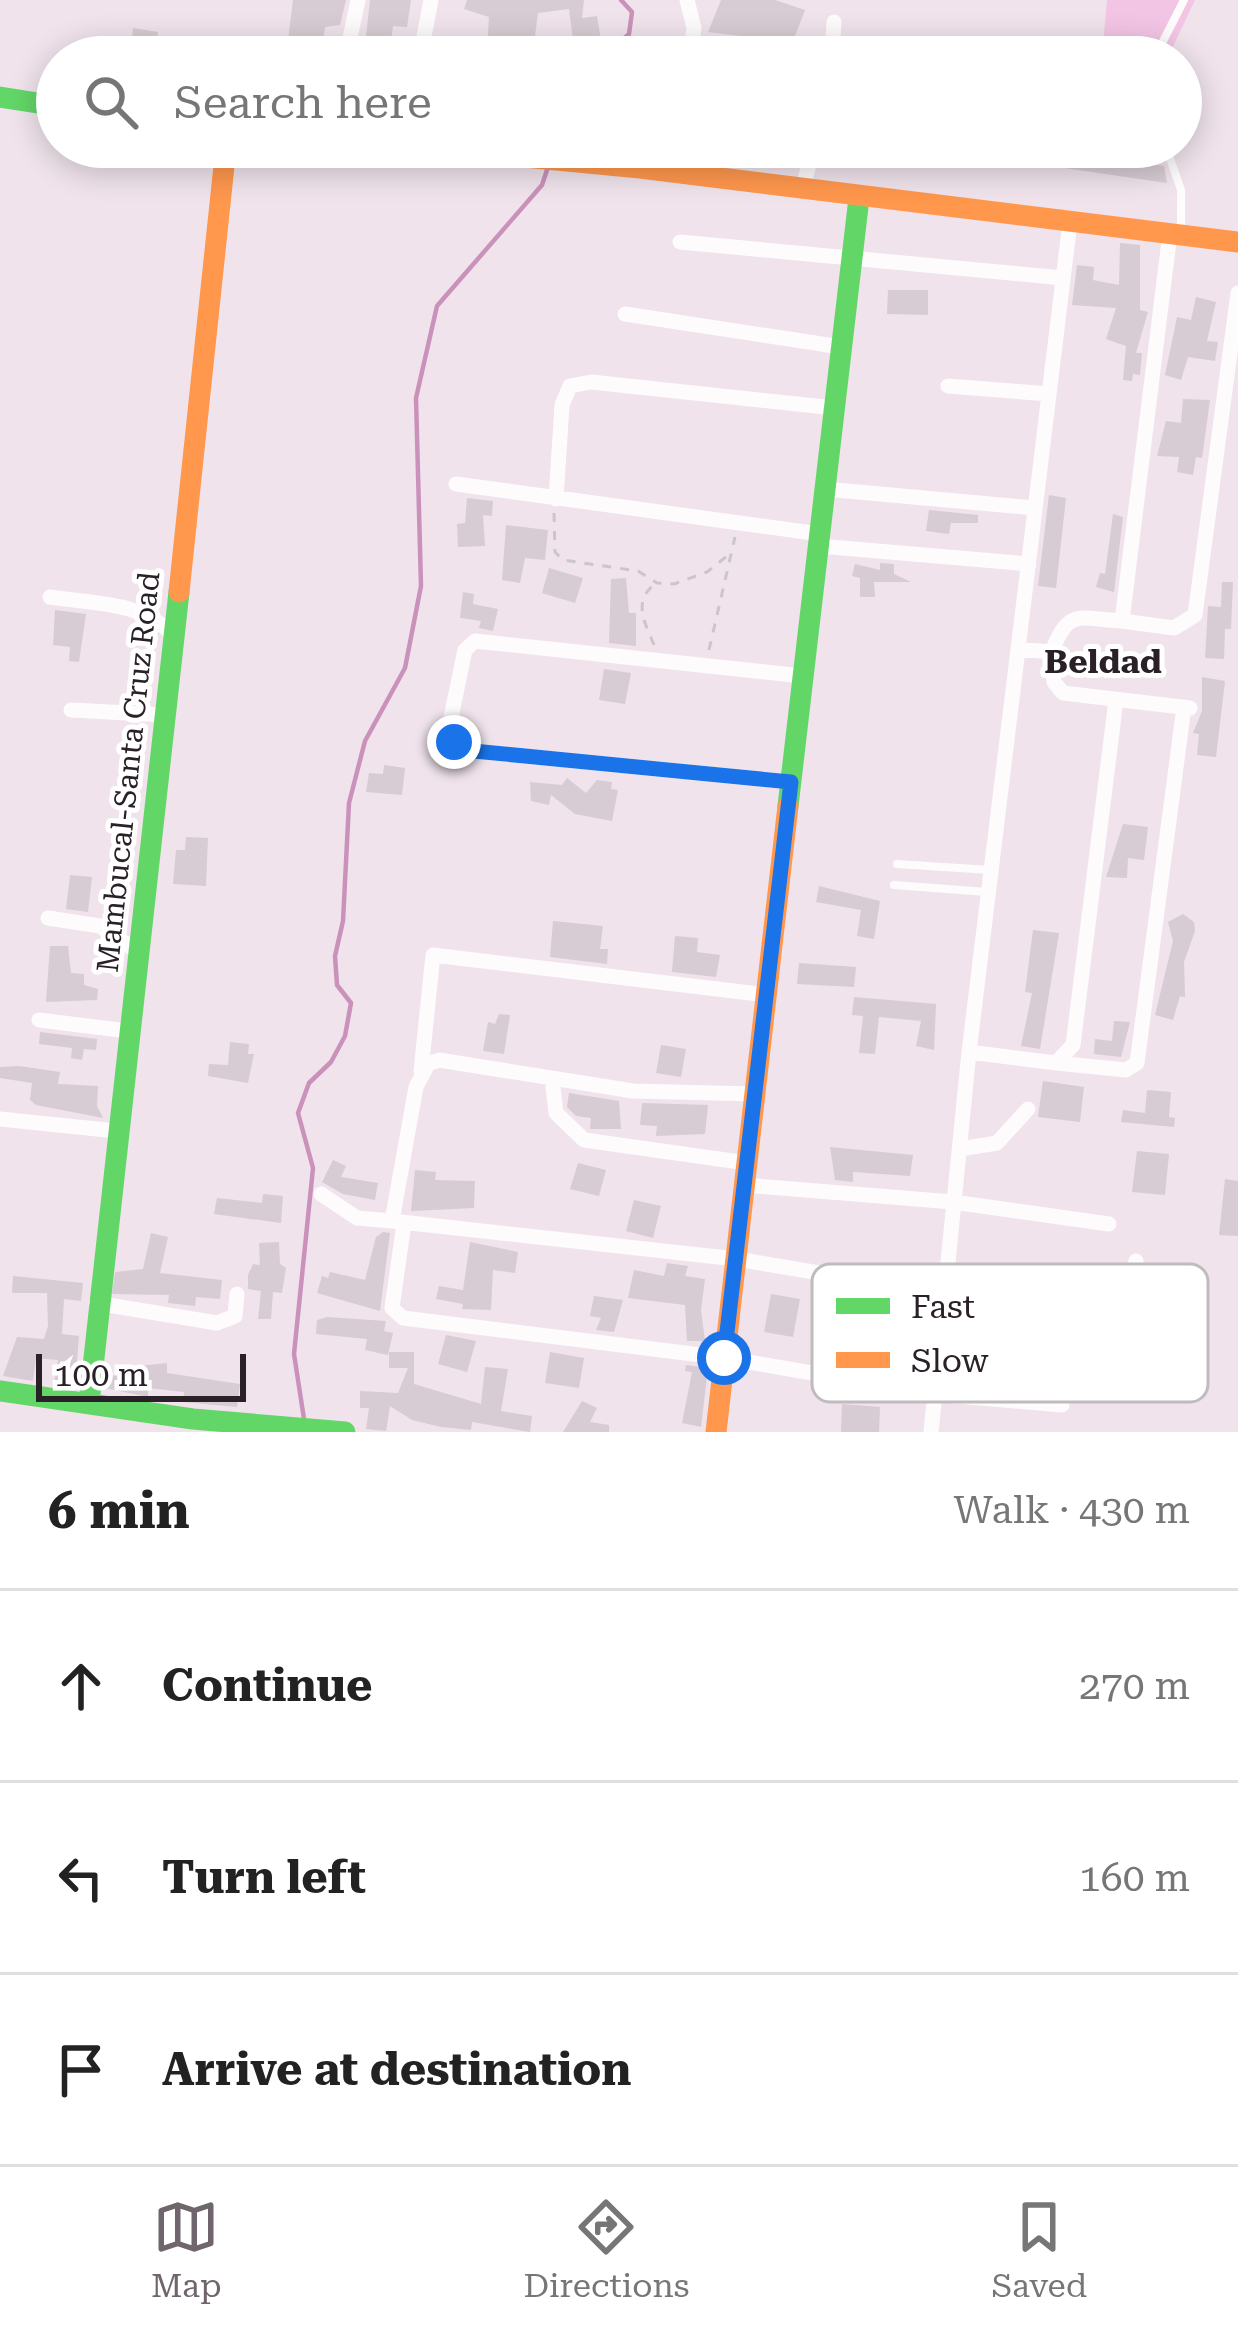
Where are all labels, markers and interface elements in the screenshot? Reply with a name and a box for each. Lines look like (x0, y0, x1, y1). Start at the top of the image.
search box (36, 36, 1202, 168)
icon: search (78, 69, 144, 135)
text: Search here (174, 76, 432, 129)
street label: Mambucal-Santa Cruz Road (90, 570, 166, 974)
district label: Beldad (1044, 642, 1162, 681)
route end (427, 715, 481, 769)
legend (812, 1264, 1208, 1402)
text: Fast (911, 1287, 975, 1326)
route start (697, 1331, 751, 1385)
text: Slow (911, 1341, 989, 1380)
scale bar (36, 1348, 246, 1401)
text: 100 m (54, 1355, 148, 1394)
text: 6 min (48, 1481, 190, 1540)
text: Walk · 430 m (954, 1487, 1190, 1533)
icon: ahead (48, 1653, 114, 1719)
text: Continue (162, 1659, 373, 1712)
text: 270 m (1079, 1663, 1190, 1709)
icon: left (48, 1845, 114, 1911)
text: Turn left (162, 1851, 366, 1904)
text: 160 m (1079, 1855, 1190, 1901)
icon: arrive (48, 2037, 114, 2103)
text: Arrive at destination (162, 2043, 631, 2096)
tab: Map (151, 2194, 222, 2305)
tab: Directions (523, 2194, 689, 2305)
tab: Saved (991, 2194, 1087, 2305)

